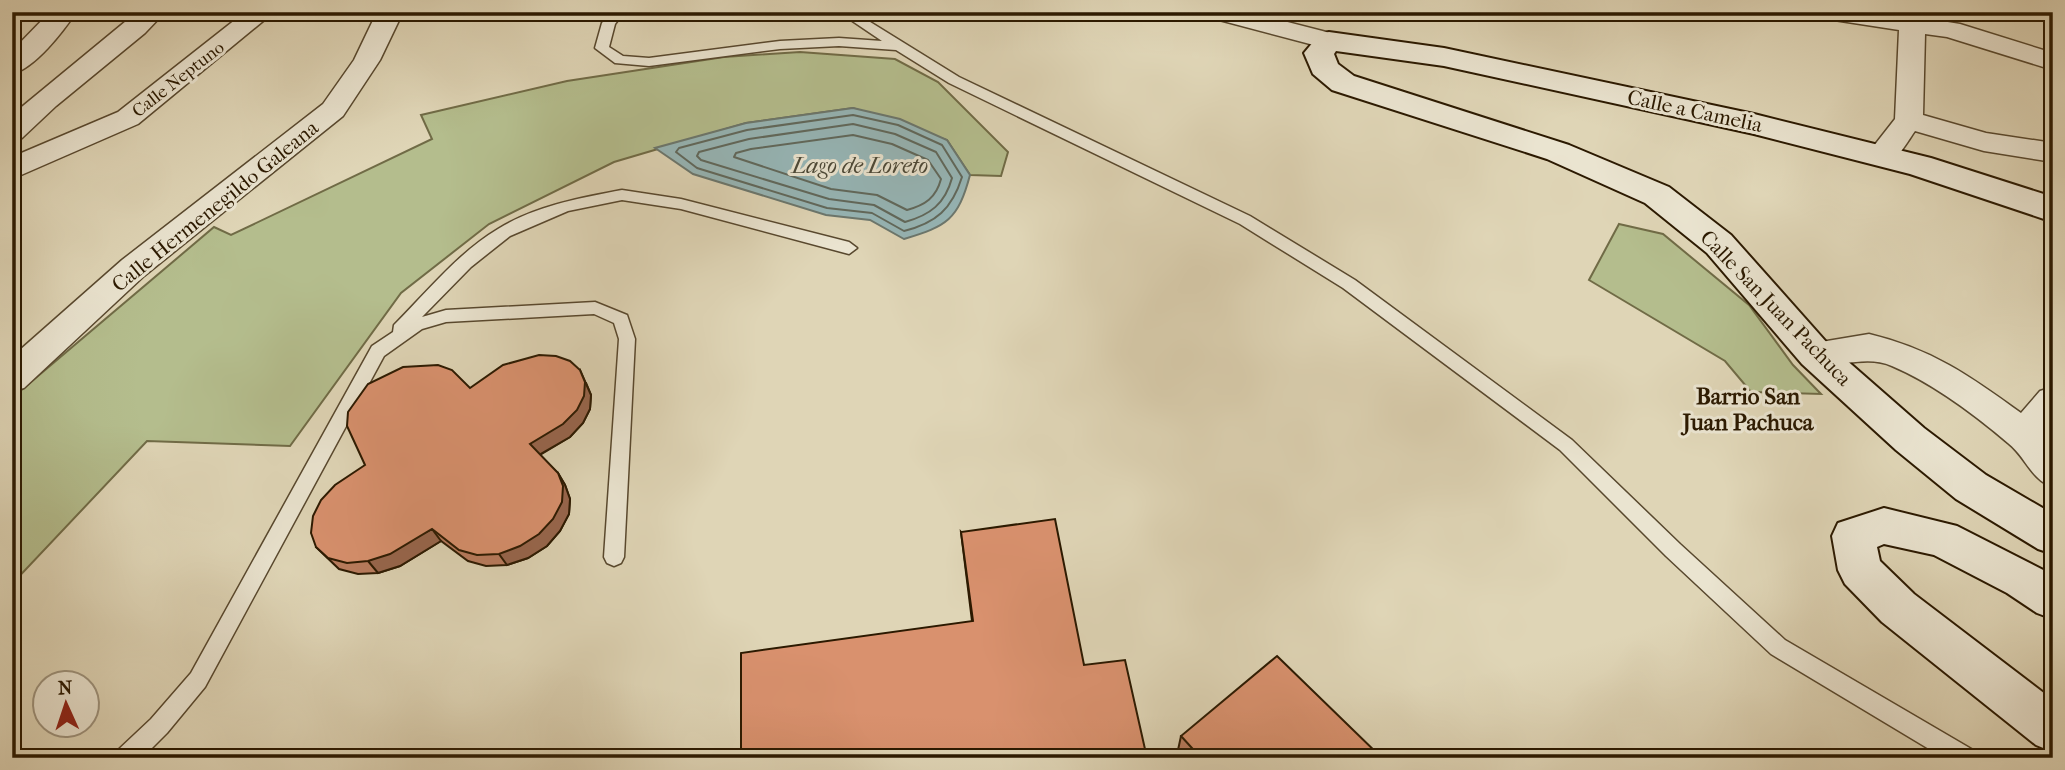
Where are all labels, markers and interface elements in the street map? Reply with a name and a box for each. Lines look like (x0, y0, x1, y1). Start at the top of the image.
street label: Calle Neptuno (128, 37, 229, 122)
street label: Calle a Camelia (1625, 85, 1765, 137)
street label: Calle Hermenegildo Galeana (107, 115, 323, 297)
water label: Lago de Loreto (790, 152, 928, 179)
street label: Calle San Juan Pachuca (1695, 225, 1857, 391)
district label: Barrio San Juan Pachuca (1681, 383, 1815, 436)
north arrow (32, 668, 102, 738)
text: N (57, 677, 74, 699)

